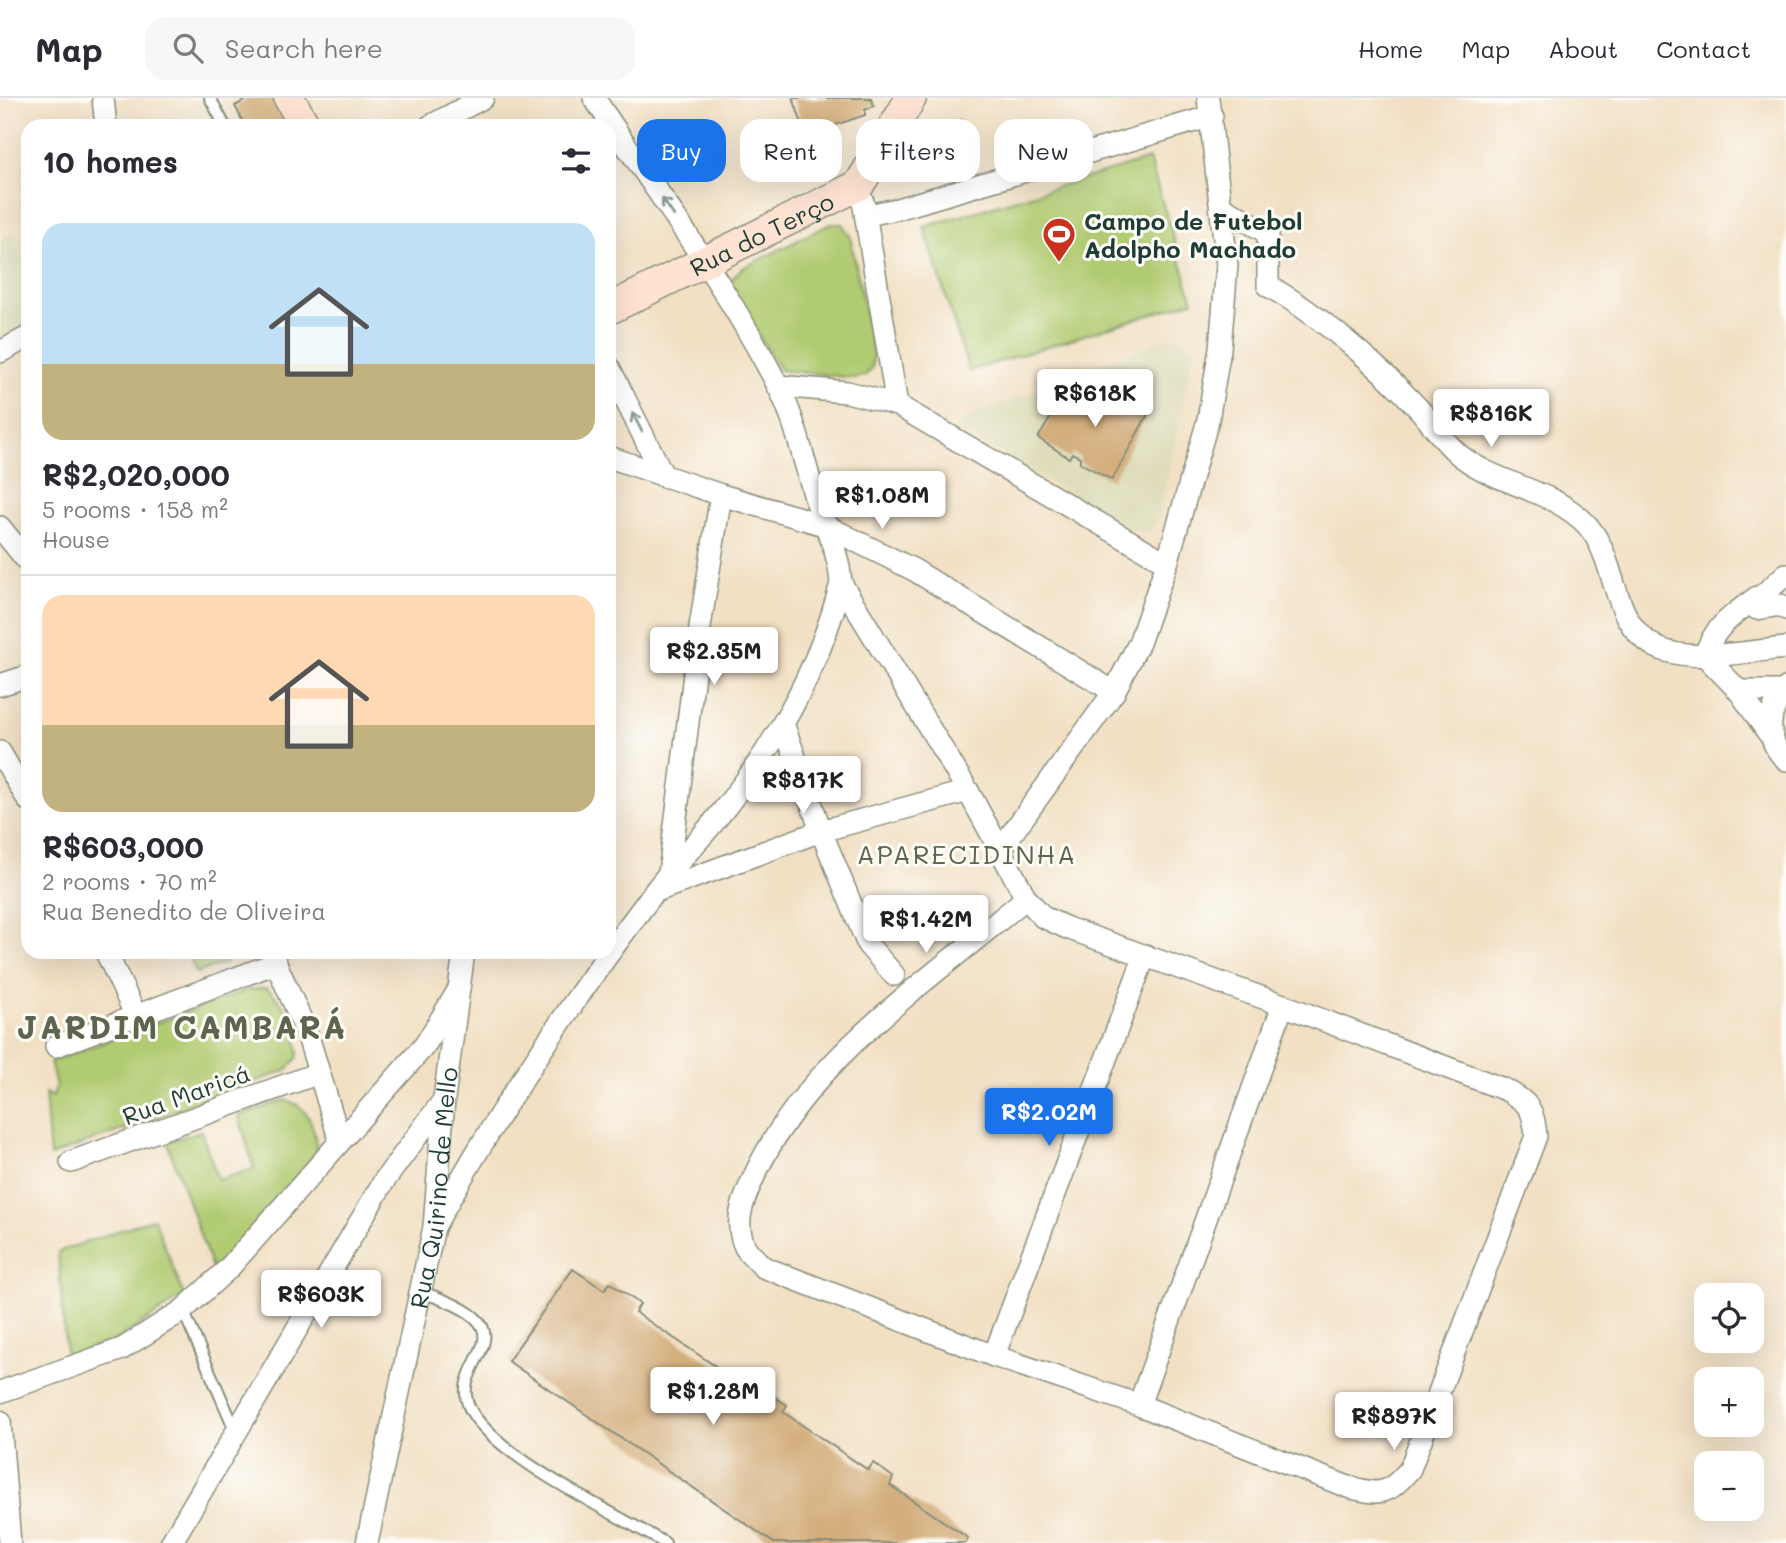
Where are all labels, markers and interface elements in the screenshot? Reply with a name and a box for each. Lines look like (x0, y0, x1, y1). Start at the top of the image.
search box (145, 17, 635, 80)
text: Map (35, 27, 103, 70)
icon: search (169, 29, 207, 67)
text: Search here (225, 31, 383, 65)
text: Home (1358, 33, 1423, 64)
text: Map (1461, 33, 1510, 64)
text: About (1548, 33, 1618, 64)
text: Contact (1656, 33, 1751, 64)
chip: Buy (637, 119, 726, 182)
chip: Rent (740, 119, 842, 182)
chip: Filters (856, 119, 980, 182)
chip: New (994, 119, 1093, 182)
text: 10 homes (42, 141, 178, 181)
icon: filters (557, 142, 595, 180)
street label: Rua do Terço (684, 185, 838, 282)
one-way arrow (661, 198, 675, 217)
place label: Campo de Futebol Adolpho Machado (1084, 205, 1302, 264)
sports icon: Campo de Futebol Adolpho Machado (1040, 215, 1078, 264)
icon: home (256, 269, 382, 395)
pin: R$618K (1038, 370, 1152, 429)
text: R$618K (1053, 377, 1137, 407)
pin: R$816K (1434, 390, 1548, 449)
text: R$816K (1449, 397, 1533, 427)
one-way arrow (629, 412, 643, 433)
text: R$2,020,000 (42, 454, 230, 494)
pin: R$1.08M (817, 472, 947, 531)
text: R$1.08M (834, 479, 930, 509)
text: 5 rooms · 158 m² (42, 494, 228, 524)
text: House (42, 524, 110, 554)
pin: R$2.35M (649, 628, 779, 687)
text: R$2.35M (666, 635, 762, 665)
icon: home (256, 641, 382, 767)
pin: R$817K (746, 756, 860, 816)
text: R$817K (762, 764, 844, 794)
text: R$603,000 (42, 826, 204, 866)
district label: APARECIDINHA (857, 837, 1077, 871)
text: 2 rooms · 70 m² (42, 866, 217, 896)
text: Rua Benedito de Oliveira (42, 896, 326, 926)
pin: R$1.42M (861, 896, 991, 955)
text: R$1.42M (879, 903, 973, 933)
district label: JARDIM CAMBARÁ (17, 1005, 347, 1047)
street label: Rua Maricá (118, 1057, 254, 1131)
street label: Rua Quirino de Mello (402, 1065, 464, 1311)
pin: R$2.02M (984, 1088, 1114, 1148)
text: R$2.02M (1001, 1096, 1097, 1126)
pin: R$603K (264, 1270, 378, 1330)
text: R$603K (277, 1278, 365, 1308)
map controls (1694, 1283, 1764, 1521)
button: locate (1694, 1283, 1764, 1353)
button: + (1694, 1367, 1764, 1437)
pin: R$1.28M (648, 1368, 778, 1427)
text: R$1.28M (666, 1375, 760, 1405)
pin: R$897K (1337, 1392, 1451, 1452)
text: R$897K (1351, 1400, 1437, 1430)
button: − (1694, 1451, 1764, 1521)

